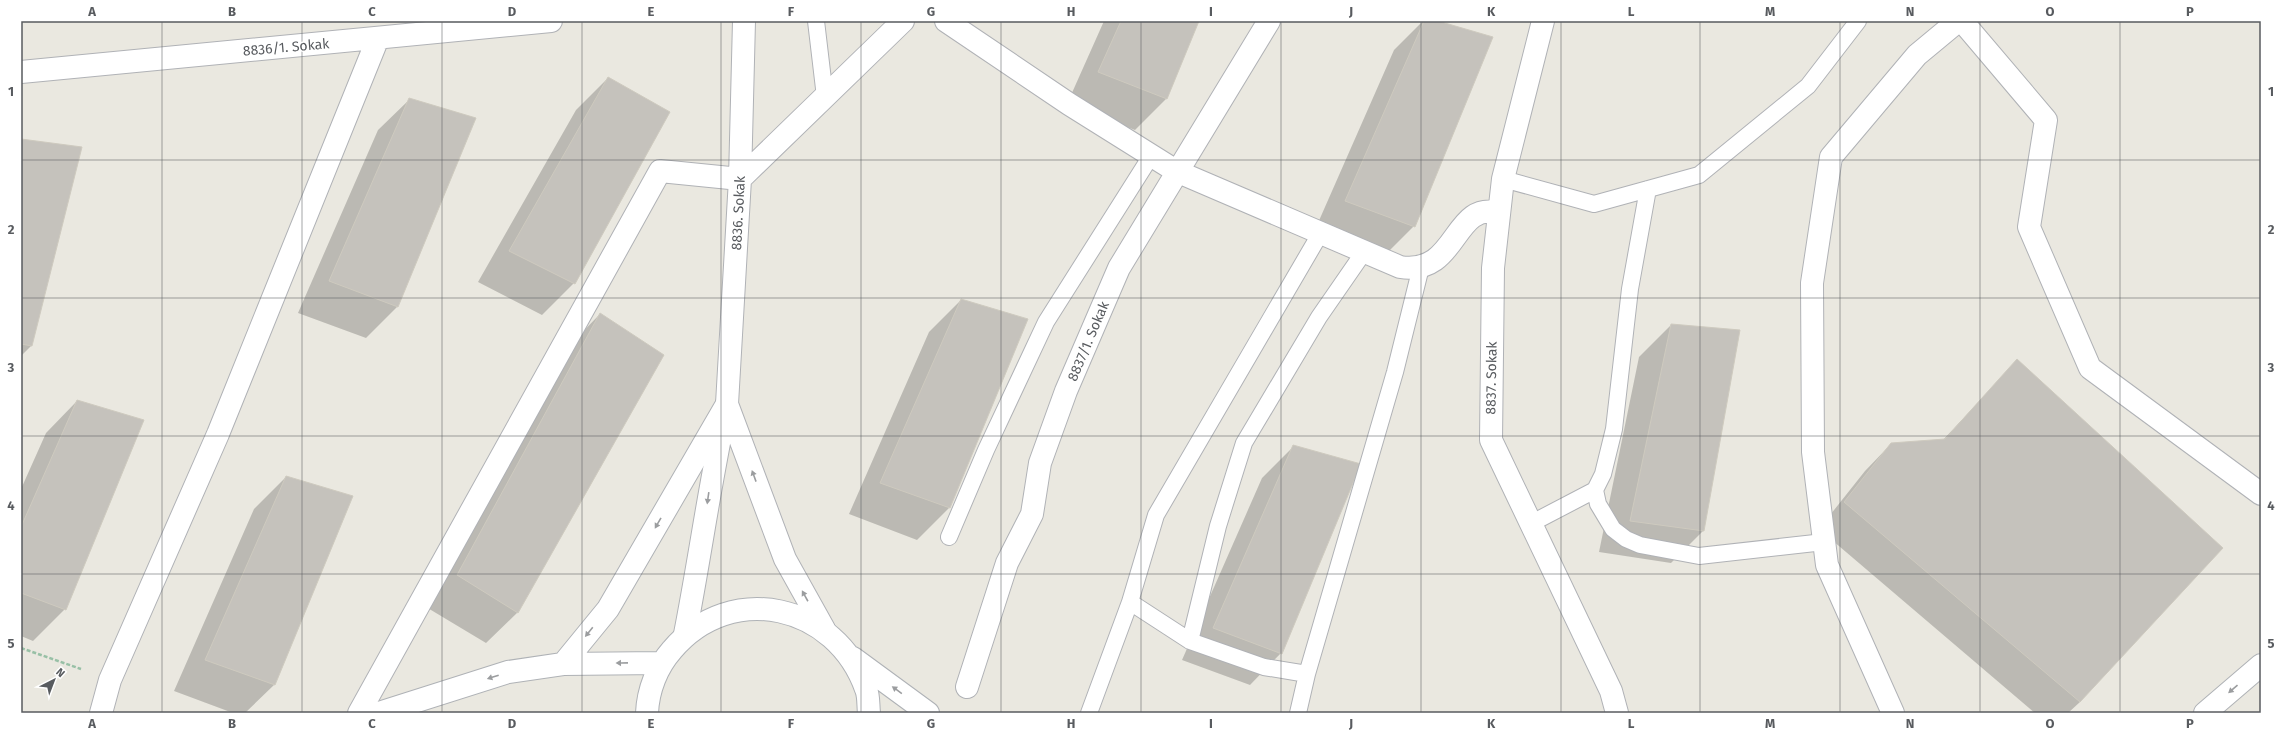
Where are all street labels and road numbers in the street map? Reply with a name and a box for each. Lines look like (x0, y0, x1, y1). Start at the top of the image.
street label: 8836/1. Sokak (242, 35, 331, 60)
street label: 8836. Sokak (728, 175, 749, 251)
street label: 8837/1. Sokak (1064, 298, 1113, 384)
street label: 8837. Sokak (1482, 340, 1501, 415)

